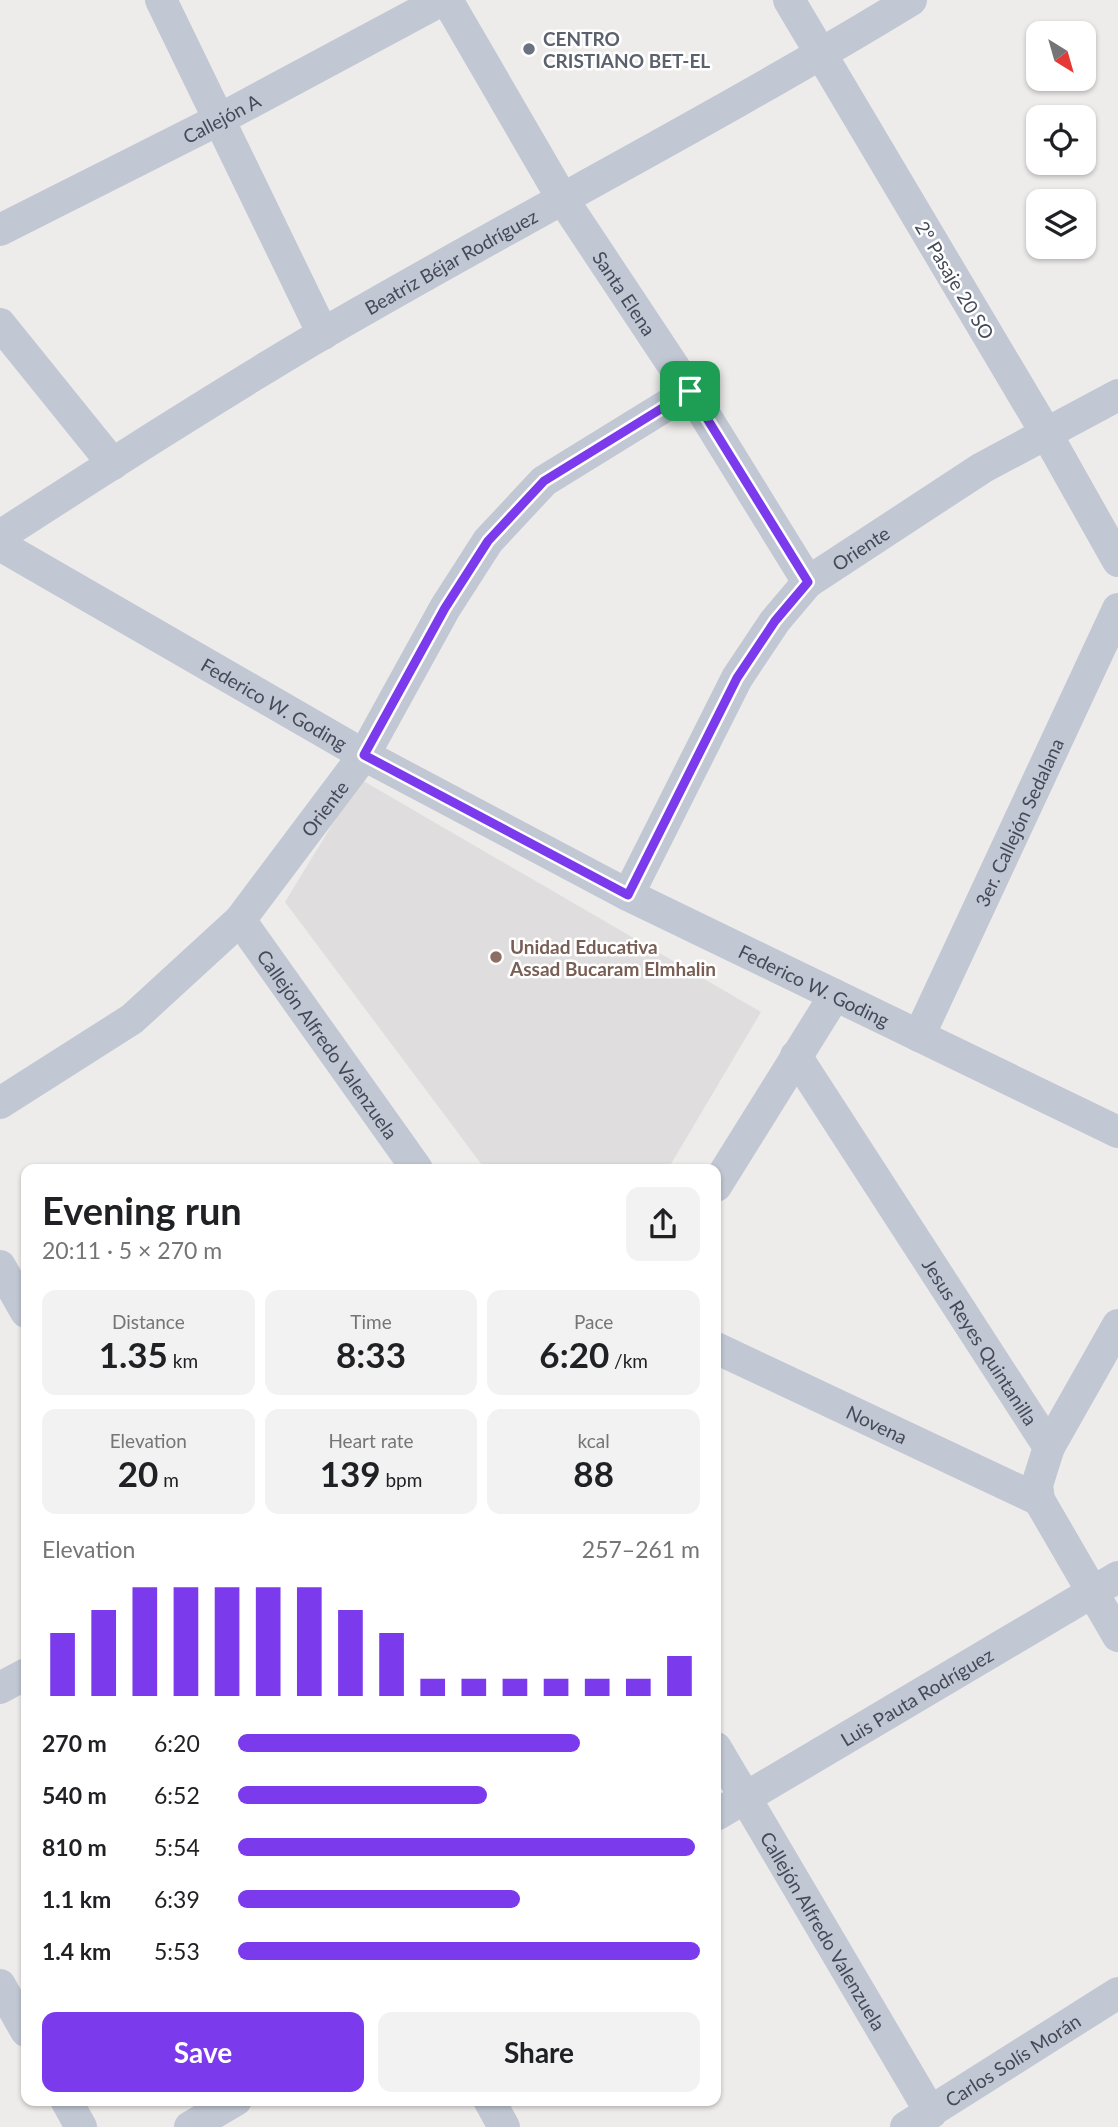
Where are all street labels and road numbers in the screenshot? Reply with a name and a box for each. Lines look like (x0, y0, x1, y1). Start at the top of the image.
street label: Callejón A (179, 88, 264, 148)
street label: Beatriz Béjar Rodríguez (360, 204, 541, 319)
street label: 2º Pasaje 20 SO (911, 217, 999, 343)
street label: Santa Elena (589, 246, 661, 340)
street label: Oriente (827, 521, 893, 575)
street label: Federico W. Goding (197, 652, 352, 755)
street label: 3er. Callejón Sedalana (970, 734, 1068, 910)
street label: Oriente (296, 776, 353, 840)
street label: Federico W. Goding (735, 939, 894, 1031)
street label: Callejón Alfredo Valenzuela (253, 945, 403, 1143)
street label: Jesus Reyes Quintanilla (918, 1254, 1043, 1429)
street label: Novena (843, 1400, 911, 1448)
street label: Luis Pauta Rodríguez (836, 1642, 997, 1750)
street label: Callejón Alfredo Valenzuela (756, 1827, 891, 2034)
street label: Carlos Solís Morán (941, 2008, 1084, 2111)

